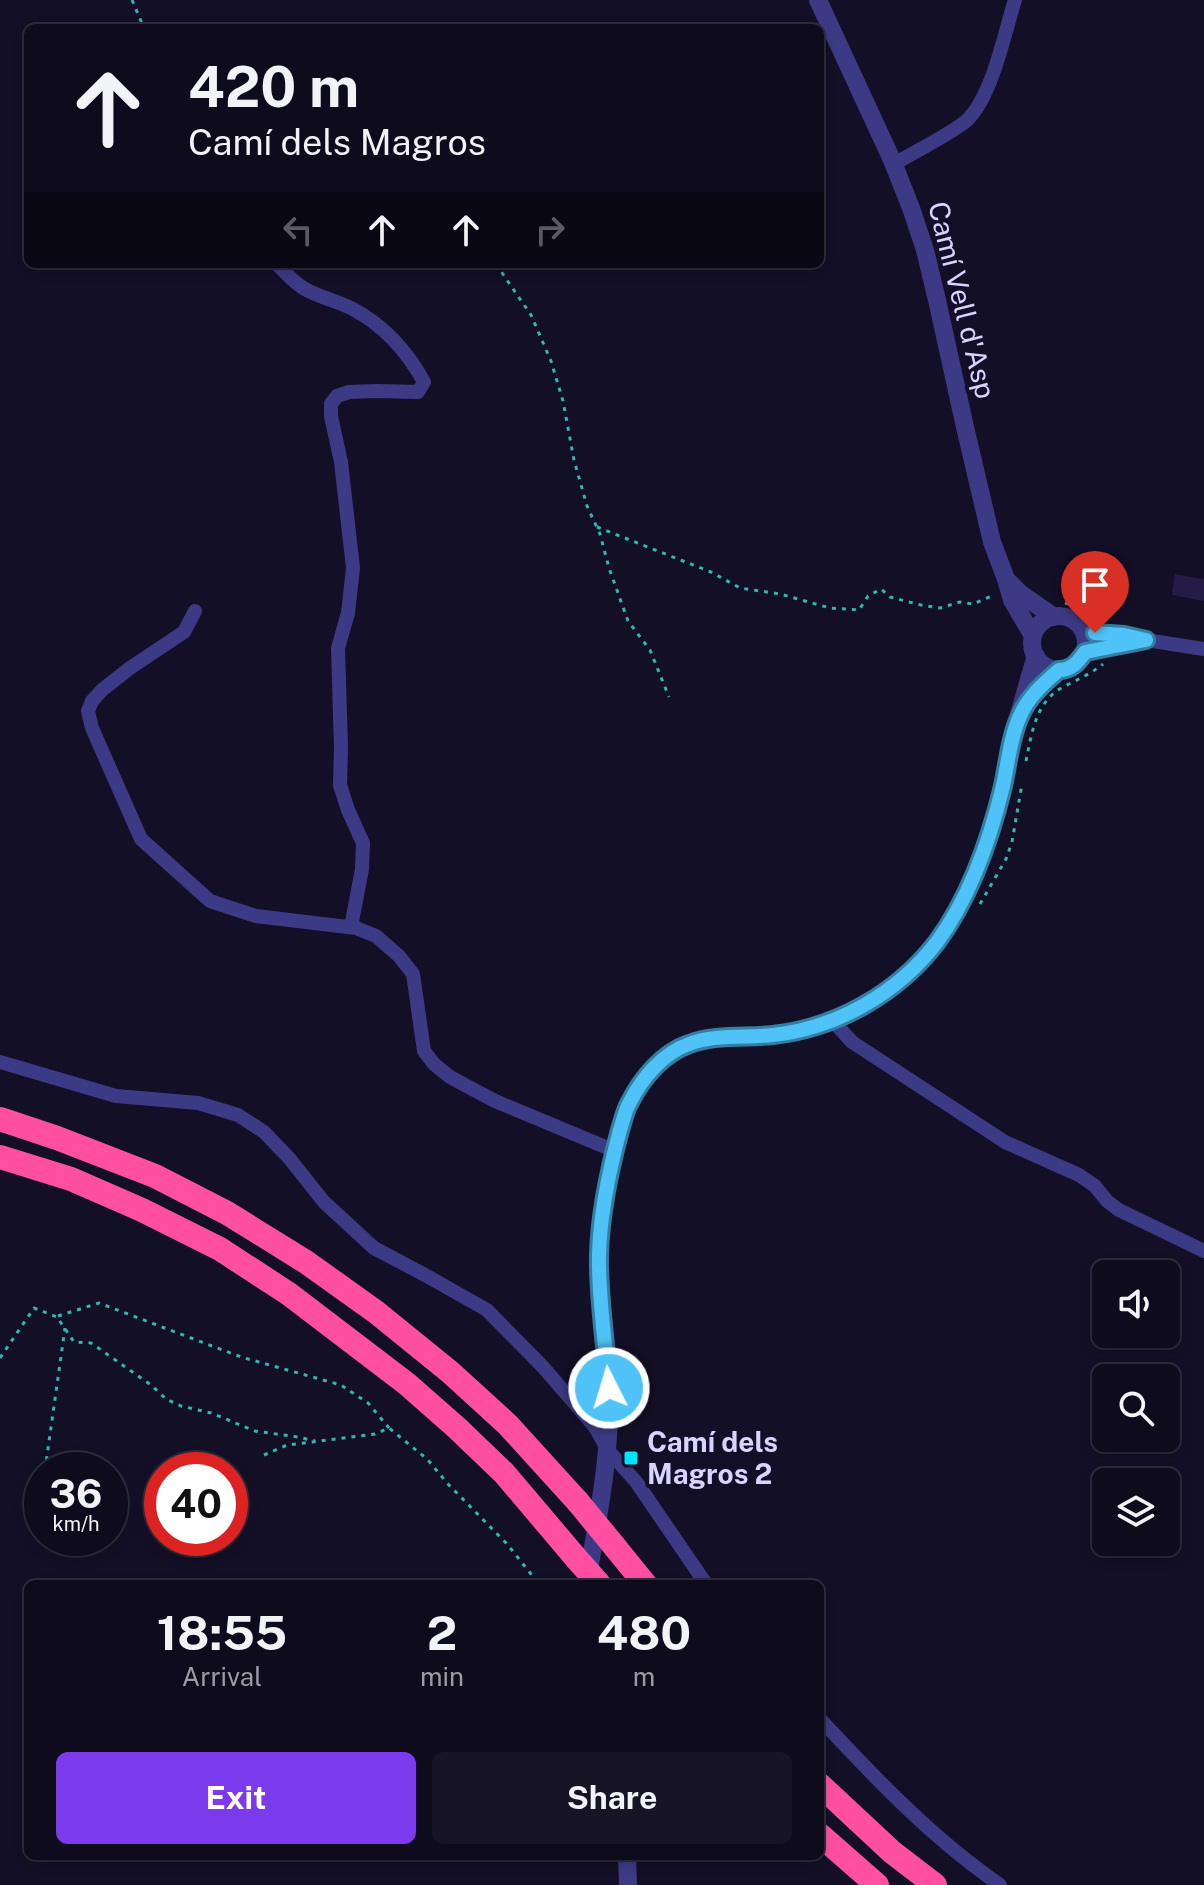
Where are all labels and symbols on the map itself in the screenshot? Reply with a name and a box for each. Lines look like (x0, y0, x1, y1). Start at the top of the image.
street label: Camí Vell d'Asp (922, 198, 1003, 402)
pin (1061, 551, 1129, 633)
position arrow (567, 1346, 651, 1430)
place label: Camí dels Magros 2 (647, 1425, 778, 1490)
marker: Camí dels Magros 2 (622, 1449, 640, 1467)
speed limit sign: 40 (144, 1452, 248, 1556)

